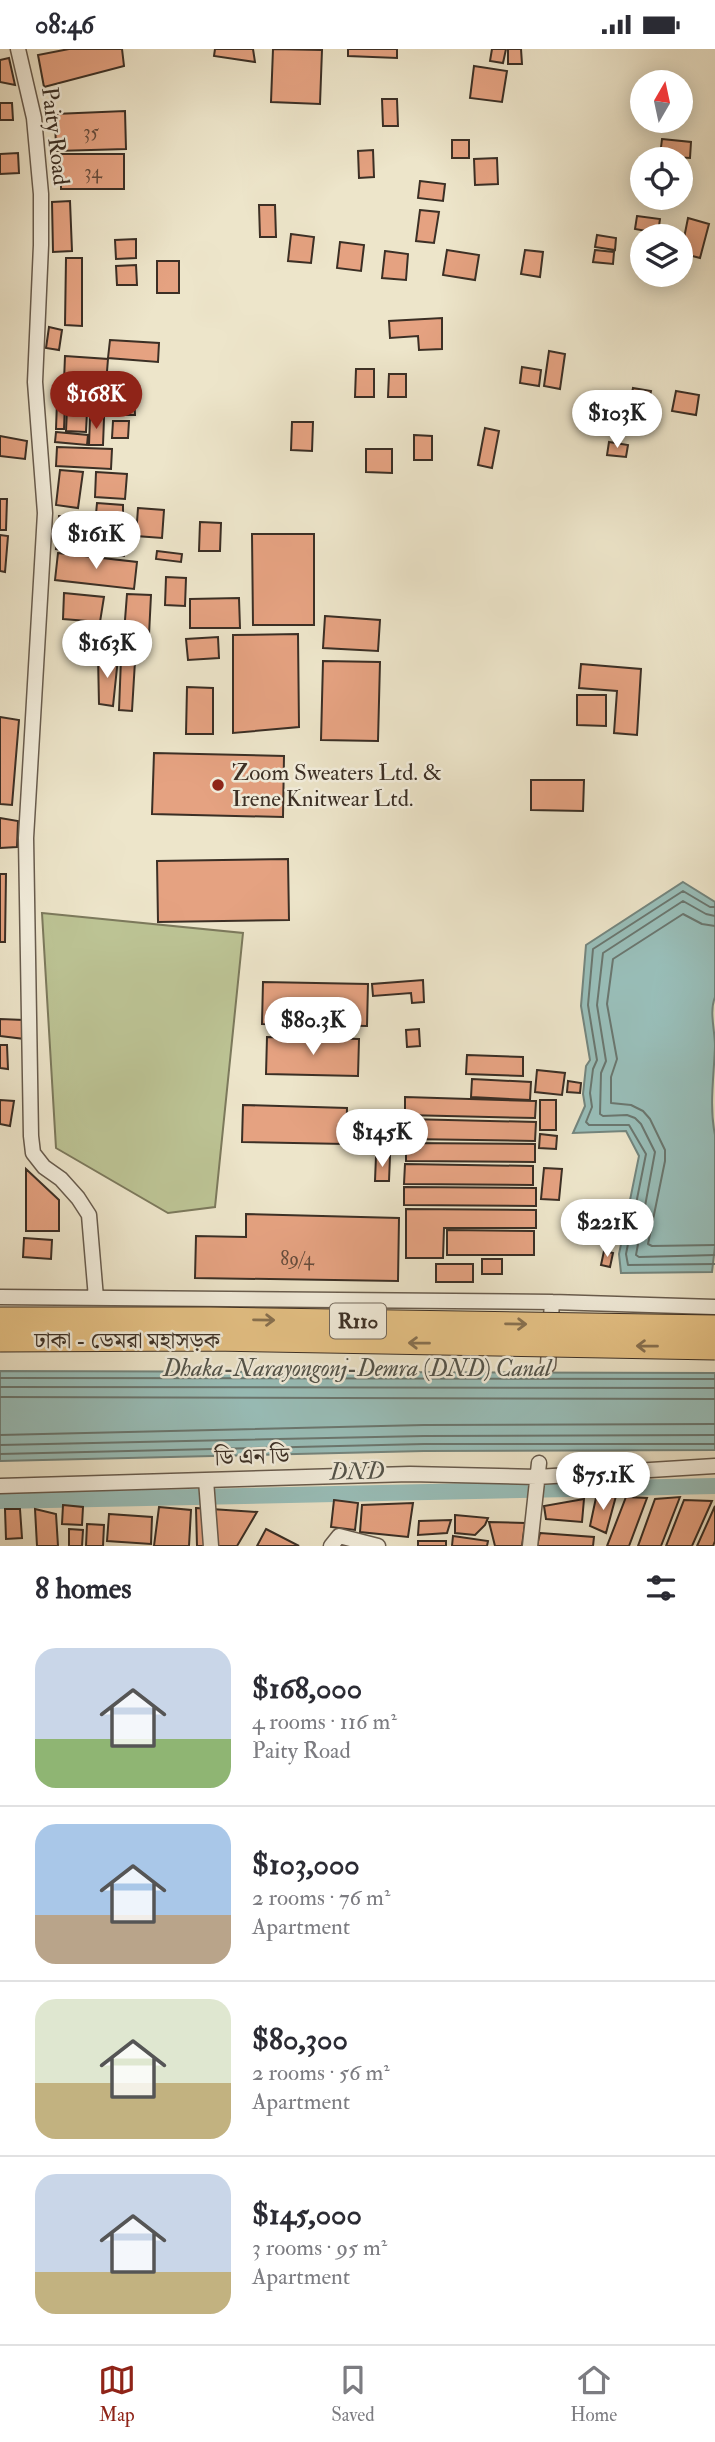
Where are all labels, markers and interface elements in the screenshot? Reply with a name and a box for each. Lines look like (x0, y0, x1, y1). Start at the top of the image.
text: 08:46 (35, 9, 94, 41)
north arrow (630, 70, 693, 133)
map controls (630, 70, 693, 287)
street label: Paity Road (35, 85, 76, 187)
house number: 35 (83, 120, 99, 144)
button: locate (630, 147, 693, 210)
house number: 34 (84, 160, 102, 184)
button: layers (630, 224, 693, 287)
pin: $168K (47, 371, 145, 431)
text: $168K (66, 379, 126, 408)
pin: $103K (568, 391, 666, 450)
text: $103K (588, 398, 646, 427)
pin: $161K (47, 511, 145, 571)
text: $161K (68, 519, 124, 548)
pin: $163K (58, 621, 156, 680)
text: $163K (78, 628, 136, 657)
place label: Zoom Sweaters Ltd. & Irene Knitwear Ltd. (232, 758, 442, 813)
marker: Zoom Sweaters Ltd. & Irene Knitwear Ltd. (210, 777, 226, 793)
pin: $80.3K (256, 997, 370, 1057)
text: $80.3K (281, 1005, 345, 1034)
pin: $145K (333, 1109, 431, 1169)
text: $145K (352, 1117, 412, 1146)
pin: $221K (558, 1199, 656, 1259)
text: $221K (577, 1207, 637, 1236)
house number: 89/4 (280, 1247, 314, 1271)
road number: R110 (330, 1303, 386, 1339)
one-way arrow (252, 1313, 275, 1326)
one-way arrow (504, 1317, 527, 1330)
street label: ঢাকা - ডেমরা মহাসড়ক (33, 1326, 221, 1355)
one-way arrow (408, 1336, 431, 1349)
one-way arrow (636, 1340, 659, 1353)
water label: Dhaka-Narayongonj-Demra (DND) Canal (162, 1353, 553, 1384)
street label: ডি এন ডি (213, 1441, 291, 1472)
pin: $75.1K (546, 1453, 660, 1512)
water label: DND (328, 1456, 385, 1487)
text: $75.1K (572, 1460, 634, 1489)
icon: filters (642, 1569, 680, 1607)
text: 8 homes (35, 1570, 132, 1607)
text: $168,000 (252, 1670, 362, 1707)
icon: home (91, 1676, 175, 1760)
text: 4 rooms · 116 m² (252, 1707, 397, 1736)
text: Paity Road (252, 1736, 351, 1765)
text: $103,000 (252, 1846, 360, 1883)
icon: home (91, 1852, 175, 1936)
text: 2 rooms · 76 m² (252, 1883, 390, 1912)
text: Apartment (252, 1912, 350, 1941)
text: $80,300 (252, 2021, 348, 2058)
icon: home (91, 2027, 175, 2111)
text: 2 rooms · 56 m² (252, 2058, 390, 2087)
text: Apartment (252, 2087, 350, 2116)
text: $145,000 (252, 2196, 362, 2233)
icon: home (91, 2202, 175, 2286)
text: 3 rooms · 95 m² (252, 2233, 387, 2262)
text: Apartment (252, 2262, 350, 2291)
tab: Map (98, 2361, 136, 2427)
tab: Saved (331, 2361, 375, 2427)
tab: Home (570, 2361, 617, 2427)

